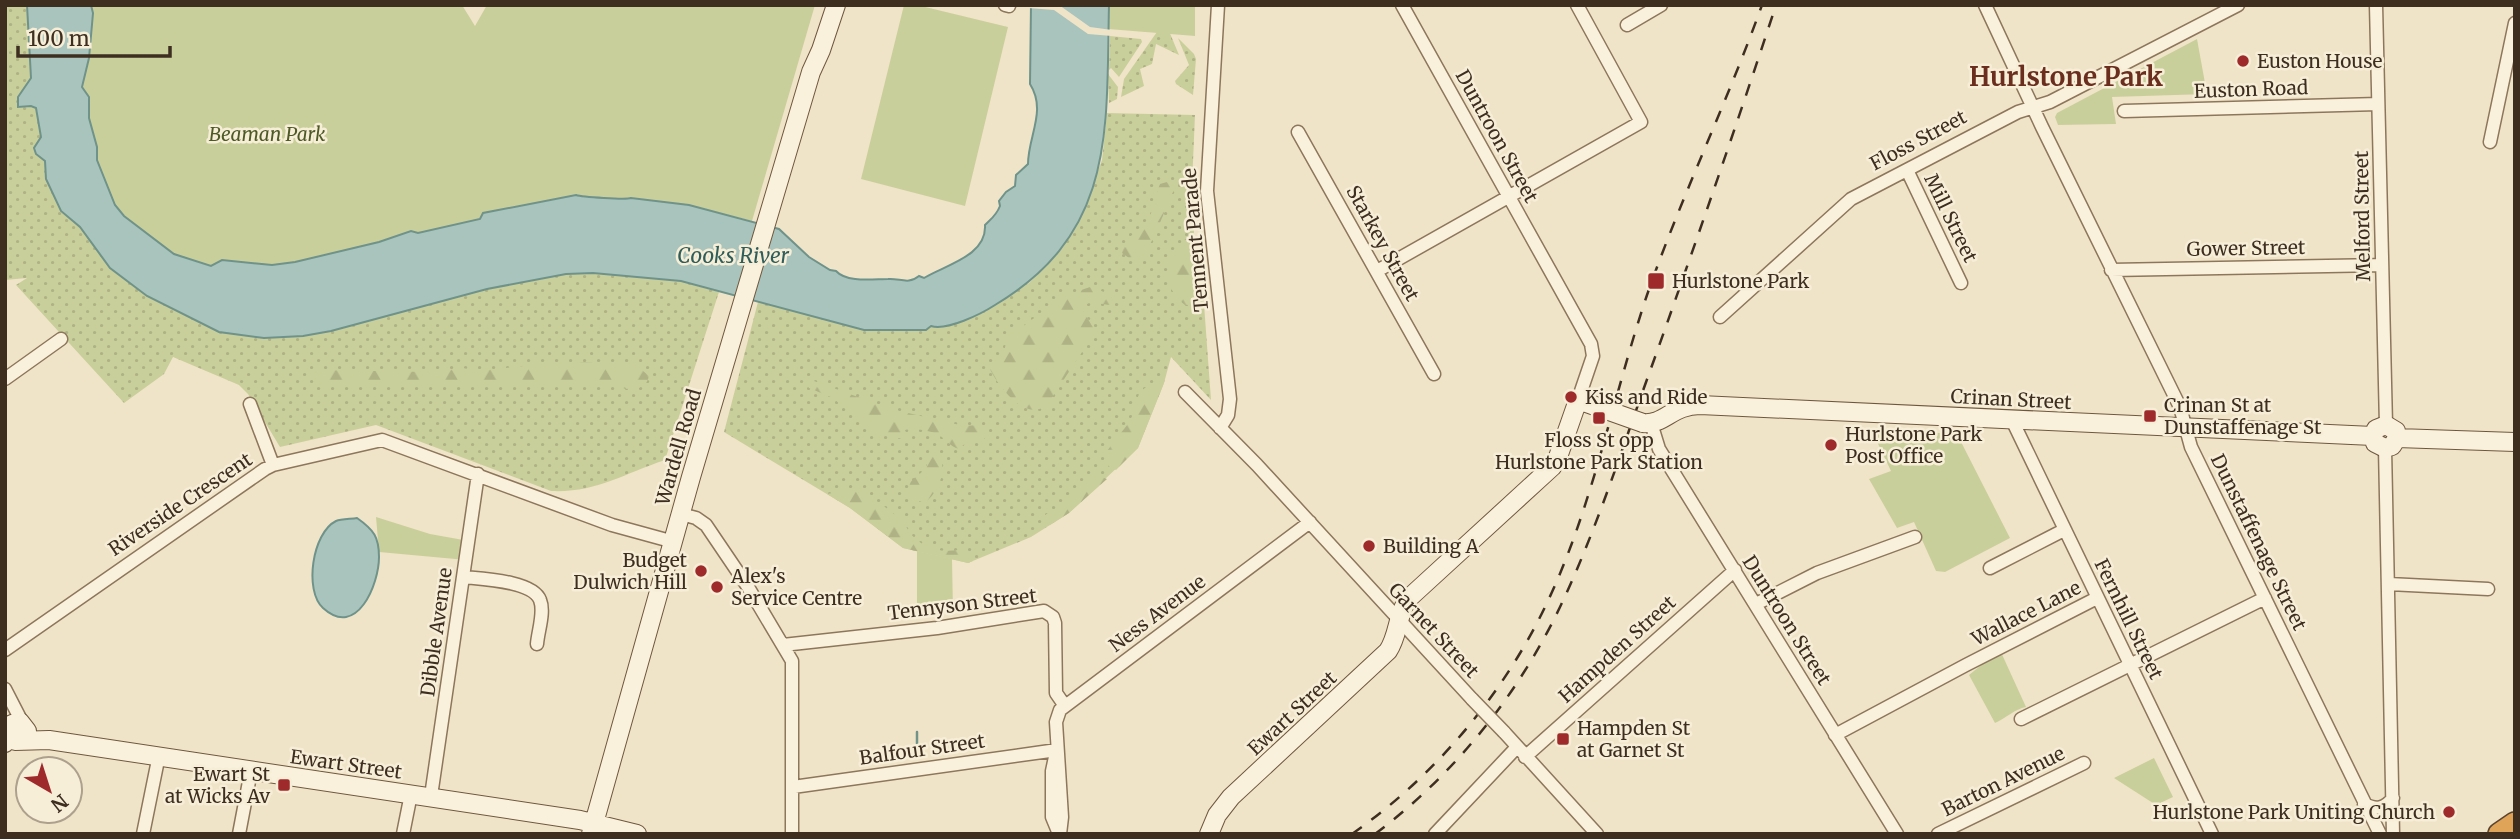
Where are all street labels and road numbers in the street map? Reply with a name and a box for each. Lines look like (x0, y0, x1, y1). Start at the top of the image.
street label: Duntroon Street (1451, 65, 1544, 207)
street label: Euston Road (2193, 75, 2309, 103)
street label: Floss Street (1866, 104, 1971, 175)
street label: Melford Street (2349, 150, 2375, 281)
street label: Tennent Parade (1177, 167, 1213, 313)
street label: Mill Street (1919, 170, 1983, 267)
street label: Starkey Street (1341, 181, 1425, 305)
street label: Gower Street (2187, 235, 2306, 261)
street label: Crinan Street (1950, 384, 2073, 414)
street label: Wardell Road (650, 386, 706, 509)
street label: Riverside Crescent (104, 447, 257, 561)
street label: Dunstaffenage Street (2206, 450, 2312, 635)
street label: Duntroon Street (1738, 551, 1837, 690)
street label: Fernhill Street (2089, 555, 2169, 684)
street label: Dibble Avenue (415, 566, 457, 698)
street label: Ness Avenue (1104, 569, 1210, 657)
street label: Wallace Lane (1966, 575, 2085, 651)
street label: Garnet Street (1384, 577, 1485, 683)
street label: Tennyson Street (886, 583, 1038, 625)
street label: Hampden Street (1554, 590, 1681, 708)
street label: Ewart Street (1243, 665, 1342, 760)
street label: Balfour Street (858, 728, 987, 770)
street label: Barton Avenue (1938, 741, 2069, 821)
street label: Ewart Street (289, 744, 404, 784)

